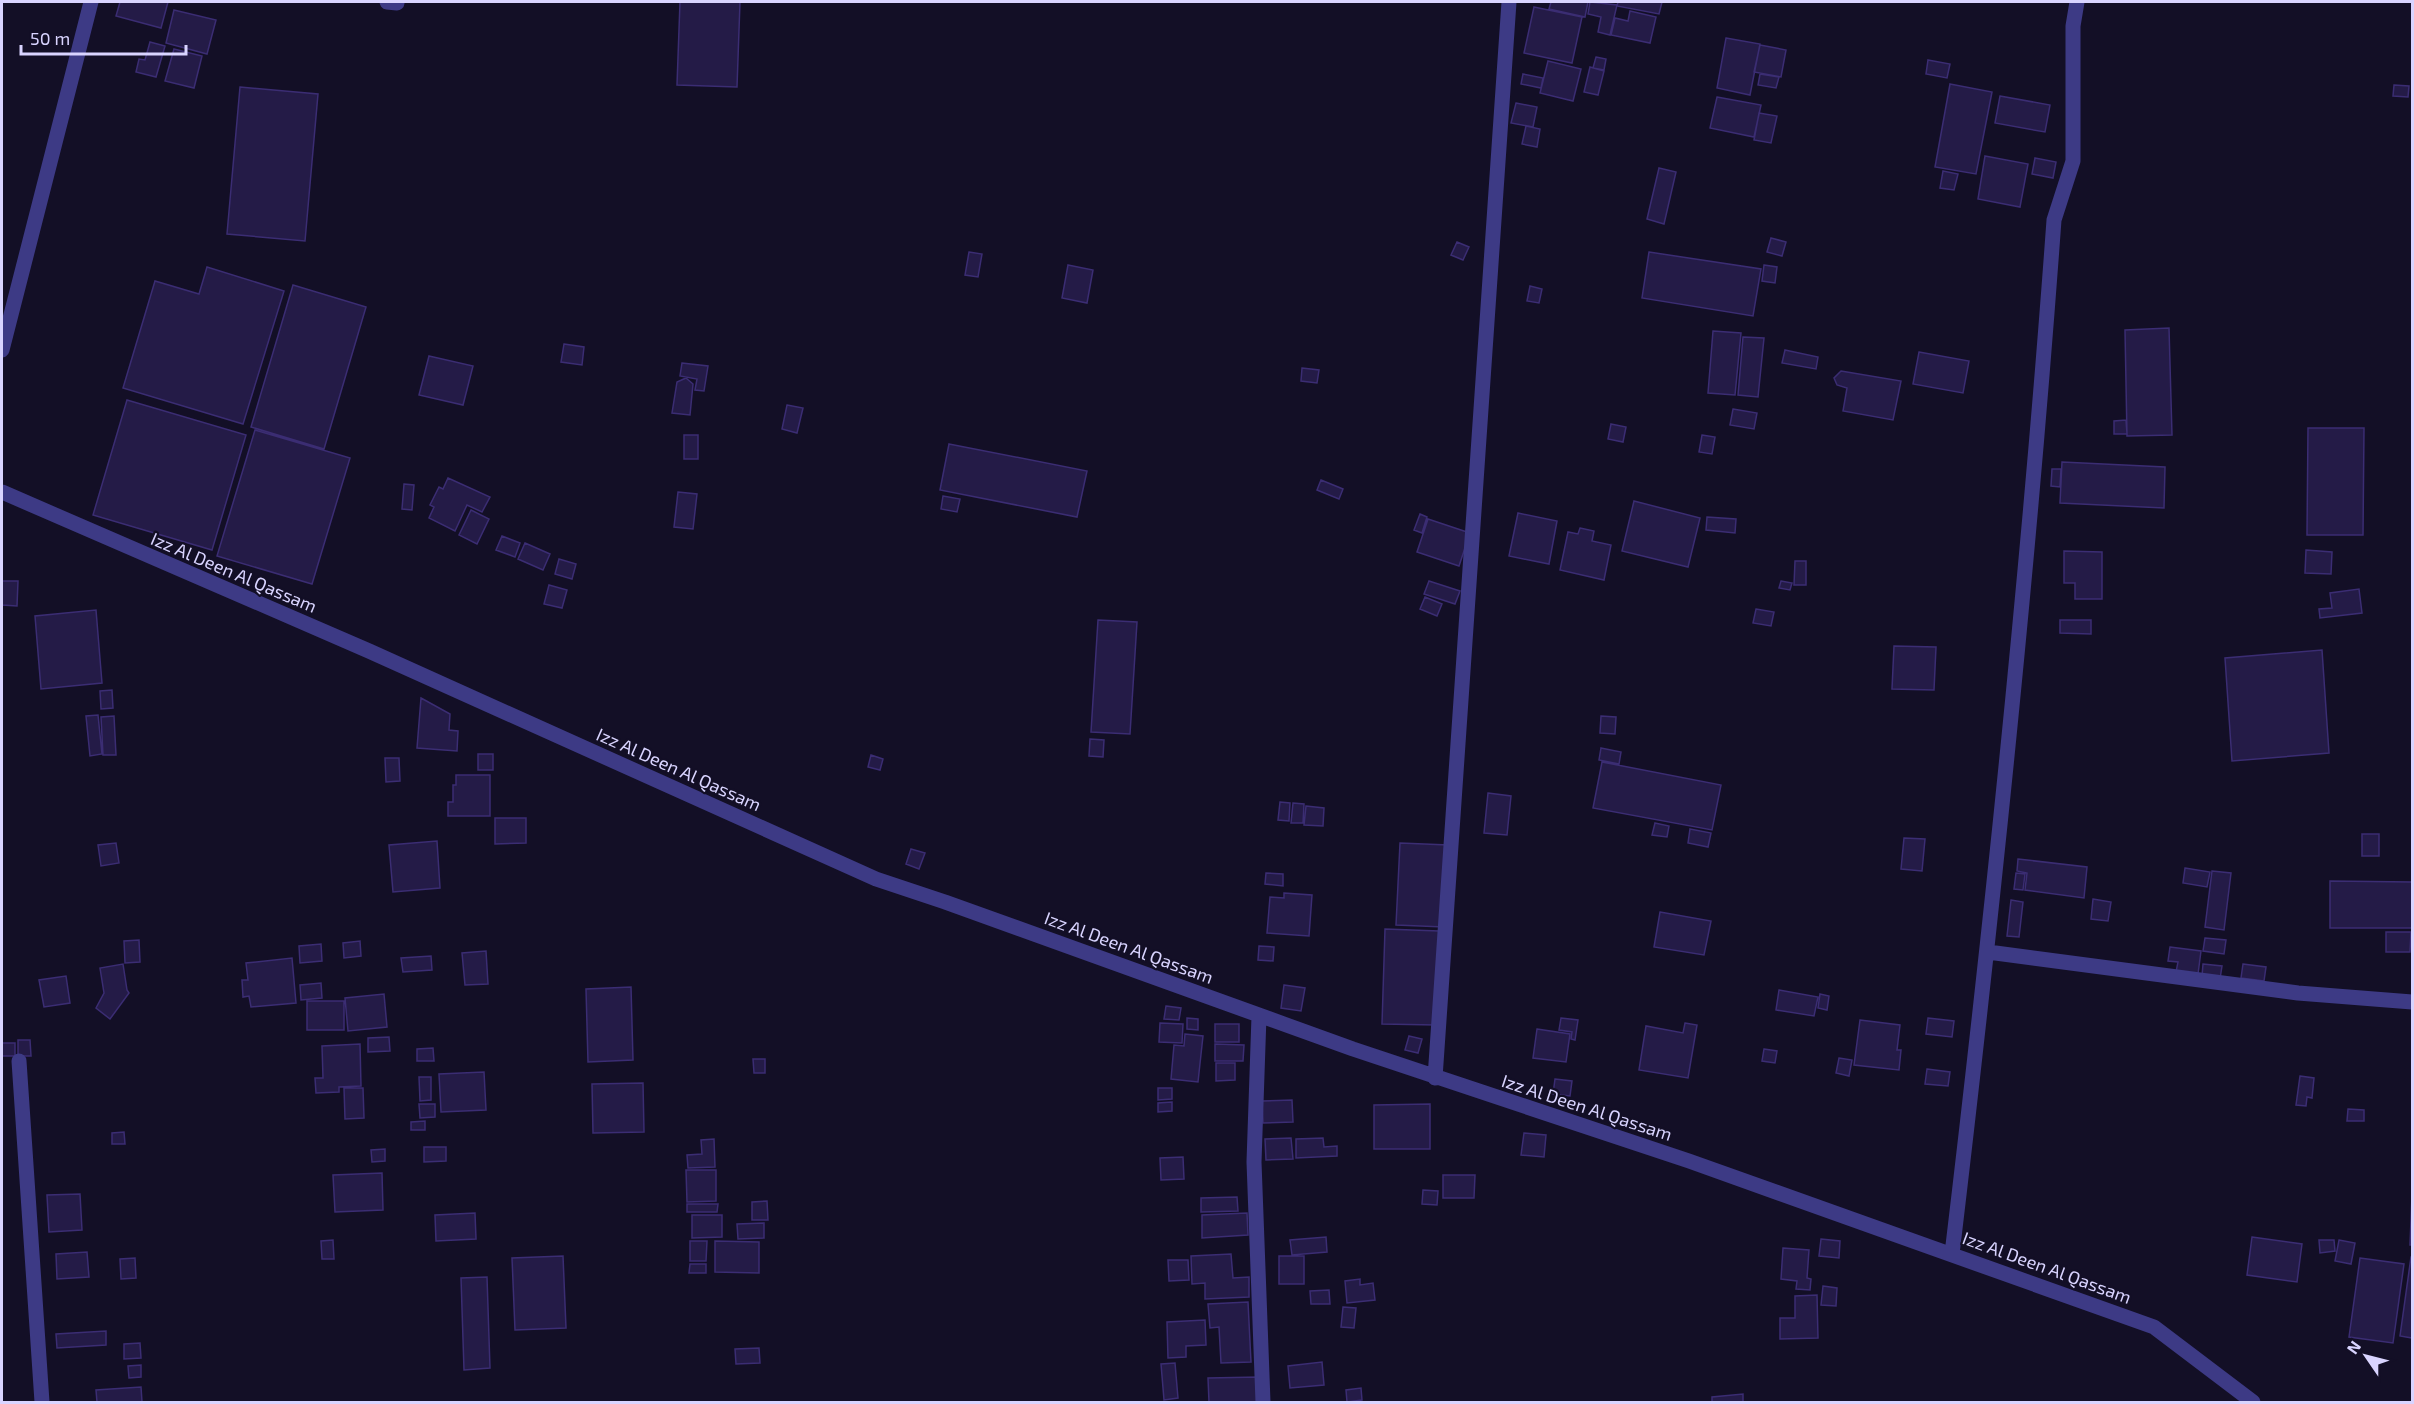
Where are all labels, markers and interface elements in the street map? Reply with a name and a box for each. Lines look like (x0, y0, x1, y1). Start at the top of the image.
scale bar (21, 18, 186, 56)
text: 50 m (30, 27, 70, 49)
street label: Izz Al Deen Al Qassam (148, 527, 320, 617)
street label: Izz Al Deen Al Qassam (593, 723, 765, 815)
street label: Izz Al Deen Al Qassam (1042, 906, 1216, 988)
street label: Izz Al Deen Al Qassam (1499, 1069, 1675, 1145)
street label: Izz Al Deen Al Qassam (1960, 1226, 2134, 1308)
north arrow (2336, 1326, 2396, 1386)
text: N (2342, 1337, 2364, 1357)

